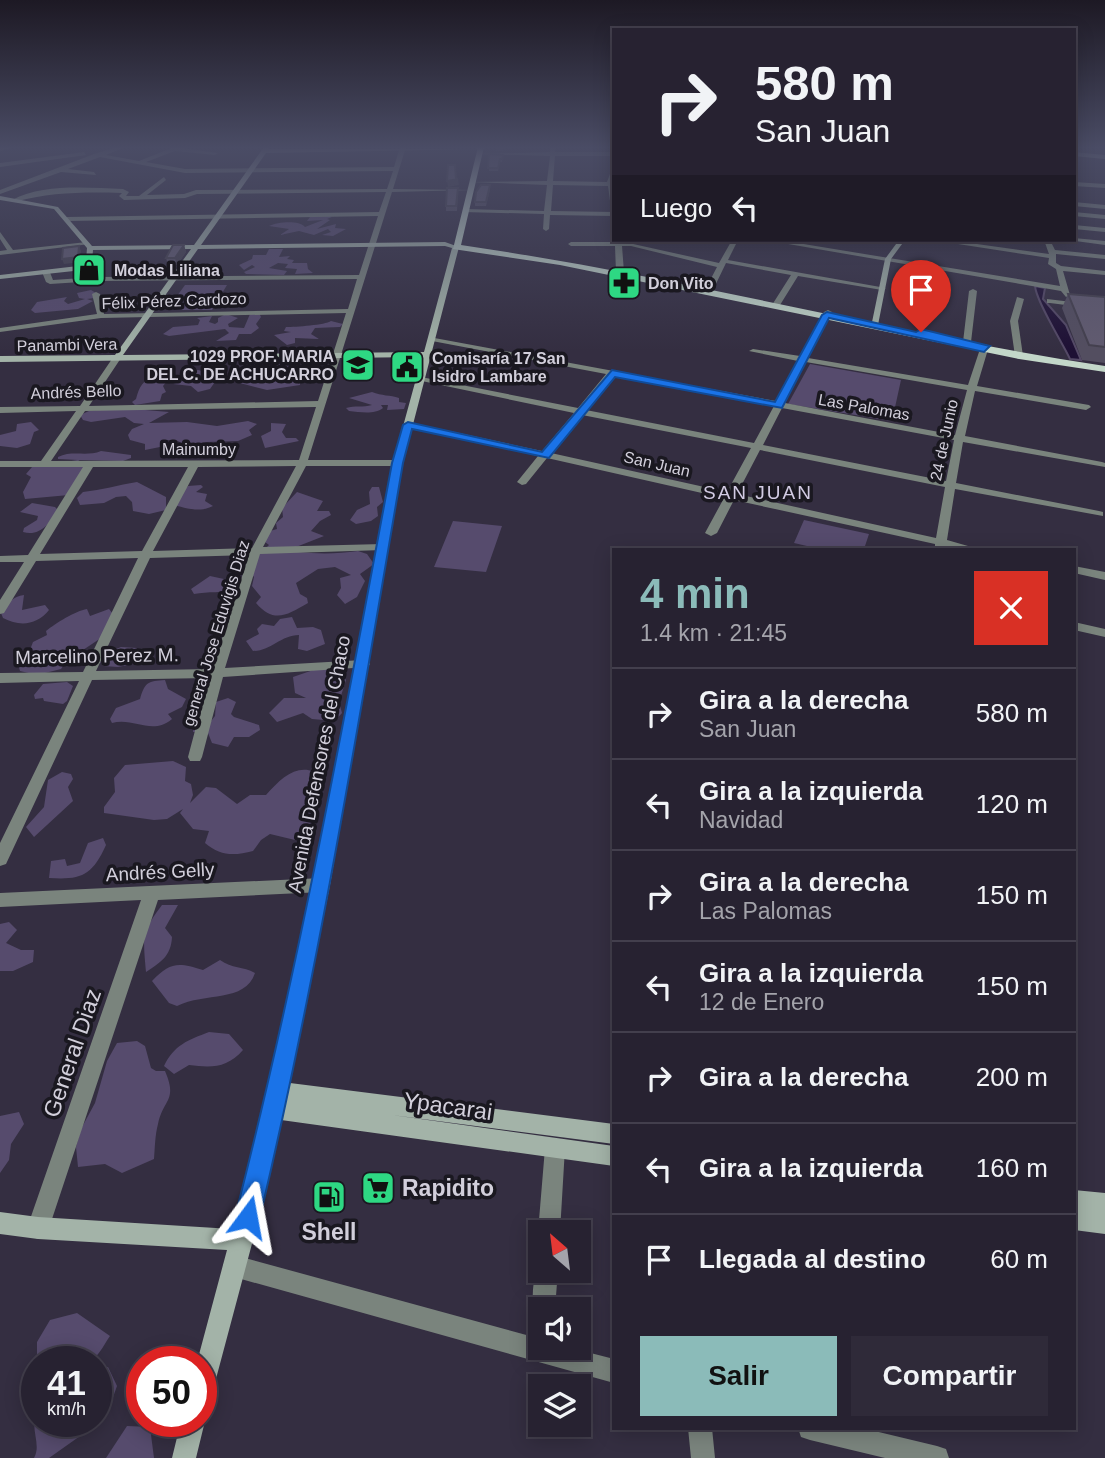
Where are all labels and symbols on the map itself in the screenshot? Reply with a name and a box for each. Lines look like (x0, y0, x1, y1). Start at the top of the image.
shop icon: Modas Liliana (70, 251, 108, 289)
pin (891, 260, 951, 332)
place label: Modas Liliana (114, 262, 220, 279)
pharmacy icon: Don Vito (605, 264, 643, 302)
place label: Don Vito (648, 275, 714, 292)
street label: Félix Pérez Cardozo (101, 290, 247, 312)
street label: Panambi Vera (17, 336, 117, 354)
school or university icon: 1029 PROF. MARIA DEL C. DE ACHUCARRO (339, 346, 377, 384)
place label: 1029 PROF. MARIA DEL C. DE ACHUCARRO (146, 348, 334, 383)
public building icon: Comisaría 17 San Isidro Lambare (388, 348, 426, 386)
place label: Comisaría 17 San Isidro Lambare (432, 350, 565, 385)
street label: Andrés Bello (30, 382, 122, 402)
street label: Las Palomas (817, 391, 911, 423)
street label: 24 de Junio (927, 398, 961, 482)
street label: Mainumby (162, 441, 236, 458)
street label: San Juan (622, 448, 692, 480)
district label: SAN JUAN (703, 482, 813, 503)
street label: general Jose Eduvigis Diaz (180, 538, 252, 728)
street label: Avenida Defensores del Chaco (284, 634, 354, 894)
street label: Marcelino Perez M. (15, 644, 179, 668)
street label: Andrés Gelly (105, 859, 215, 885)
street label: General Diaz (38, 985, 106, 1121)
street label: Ypacarai (402, 1087, 494, 1125)
supermarket icon: Rapidito (359, 1169, 397, 1207)
place label: Rapidito (402, 1175, 494, 1201)
fuel station icon: Shell (310, 1178, 348, 1216)
position arrow (211, 1180, 285, 1254)
place label: Shell (302, 1219, 356, 1245)
north arrow (528, 1220, 592, 1283)
speed limit sign: 50 (126, 1346, 217, 1437)

